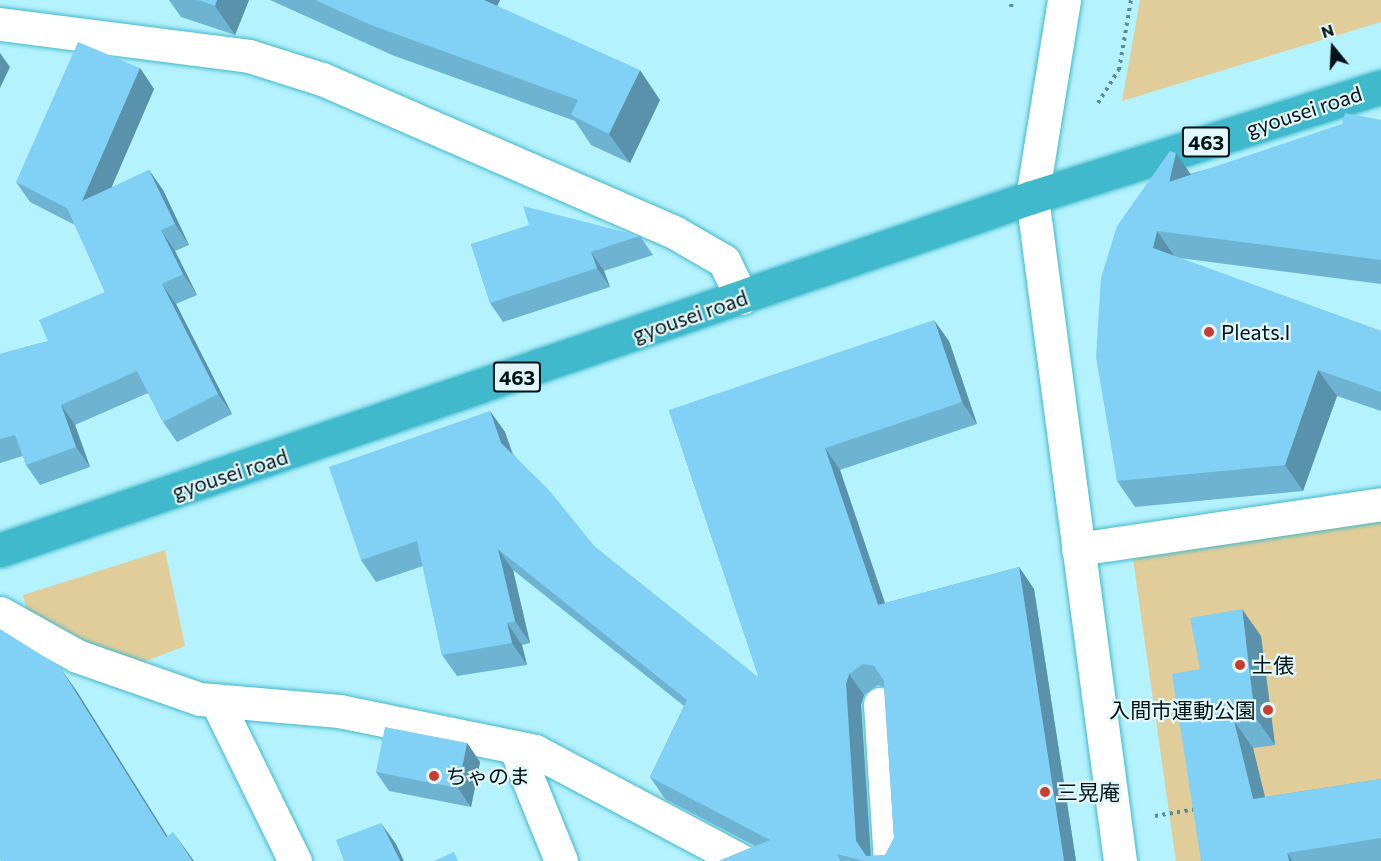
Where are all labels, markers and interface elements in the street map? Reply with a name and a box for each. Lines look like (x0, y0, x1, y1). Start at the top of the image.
north arrow (1303, 18, 1363, 78)
text: N (1319, 20, 1336, 41)
street label: gyousei road (1243, 80, 1365, 142)
road number: 463 (1180, 125, 1232, 159)
street label: gyousei road (629, 285, 751, 347)
place label: Pleats.I (1221, 319, 1290, 345)
marker: Pleats.I (1202, 325, 1216, 339)
road number: 463 (492, 360, 542, 394)
street label: gyousei road (169, 443, 291, 505)
place label: 土俵 (1252, 652, 1294, 678)
marker: 土俵 (1233, 658, 1247, 672)
place label: 入間市運動公園 (1109, 697, 1256, 723)
marker: 入間市運動公園 (1261, 703, 1275, 717)
place label: ちゃのま (446, 763, 530, 789)
marker: ちゃのま (427, 769, 441, 783)
place label: 三晃庵 (1057, 779, 1120, 805)
marker: 三晃庵 (1038, 785, 1052, 799)

